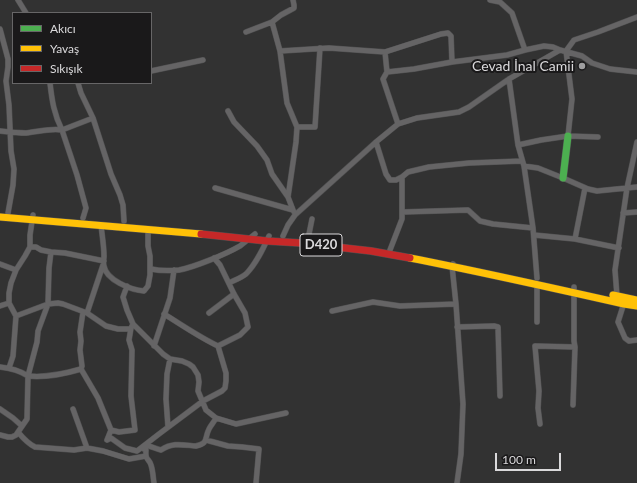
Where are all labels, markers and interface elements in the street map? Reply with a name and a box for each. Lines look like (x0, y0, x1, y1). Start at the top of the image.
legend (12, 12, 152, 84)
text: Akıcı (50, 21, 76, 36)
text: Yavaş (50, 41, 79, 56)
place label: Cevad İnal Camii (472, 58, 574, 74)
text: Sıkışık (50, 61, 83, 76)
marker: Cevad İnal Camii (577, 61, 587, 71)
road number: D420 (300, 234, 342, 256)
scale bar (497, 445, 563, 471)
text: 100 m (502, 452, 536, 467)

